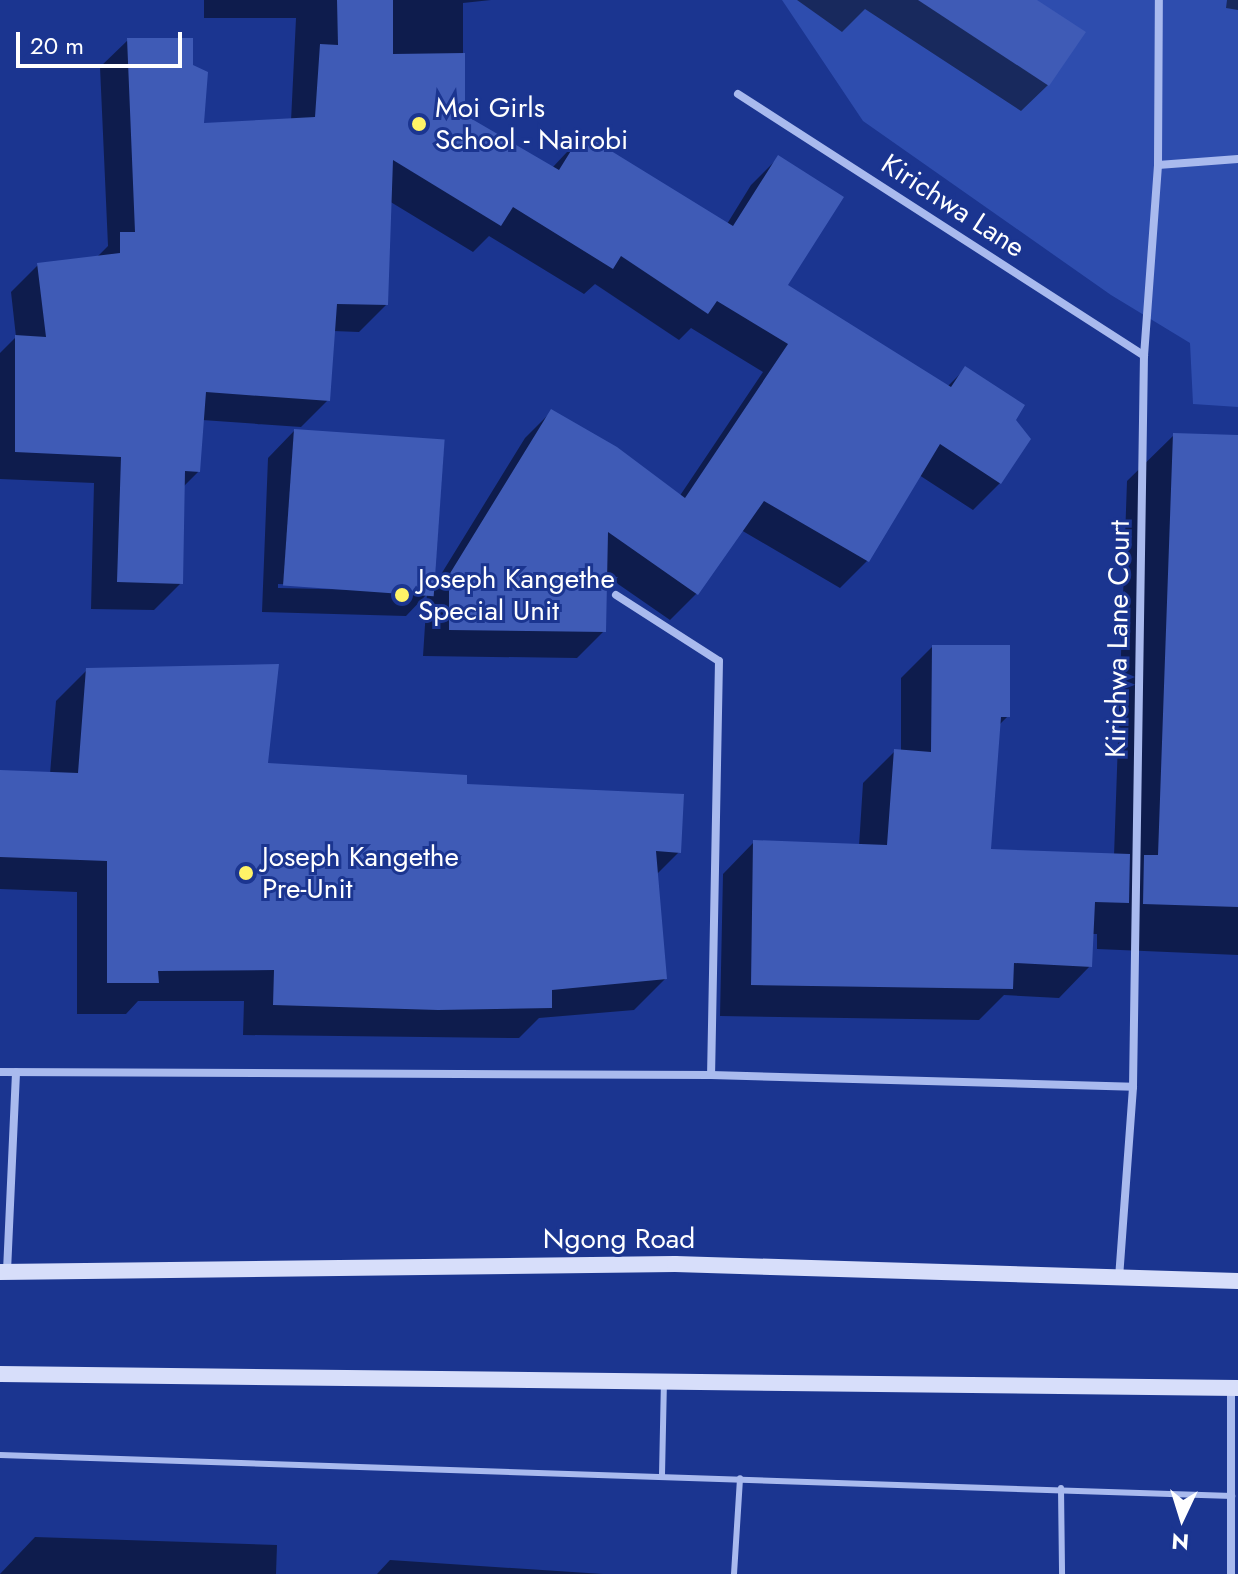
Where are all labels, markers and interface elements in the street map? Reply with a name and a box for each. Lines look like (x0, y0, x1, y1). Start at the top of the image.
scale bar (20, 16, 186, 66)
text: 20 m (30, 28, 84, 63)
place label: Moi Girls School - Nairobi (435, 91, 628, 157)
marker: Moi Girls School - Nairobi (410, 115, 428, 133)
street label: Kirichwa Lane (875, 147, 1031, 265)
street label: Kirichwa Lane Court (1099, 520, 1137, 758)
place label: Joseph Kangethe Special Unit (418, 562, 615, 628)
marker: Joseph Kangethe Special Unit (393, 586, 411, 604)
place label: Joseph Kangethe Pre-Unit (262, 840, 459, 906)
marker: Joseph Kangethe Pre-Unit (237, 864, 255, 882)
street label: Ngong Road (543, 1222, 695, 1256)
north arrow (1142, 1478, 1222, 1558)
text: N (1170, 1525, 1190, 1559)

